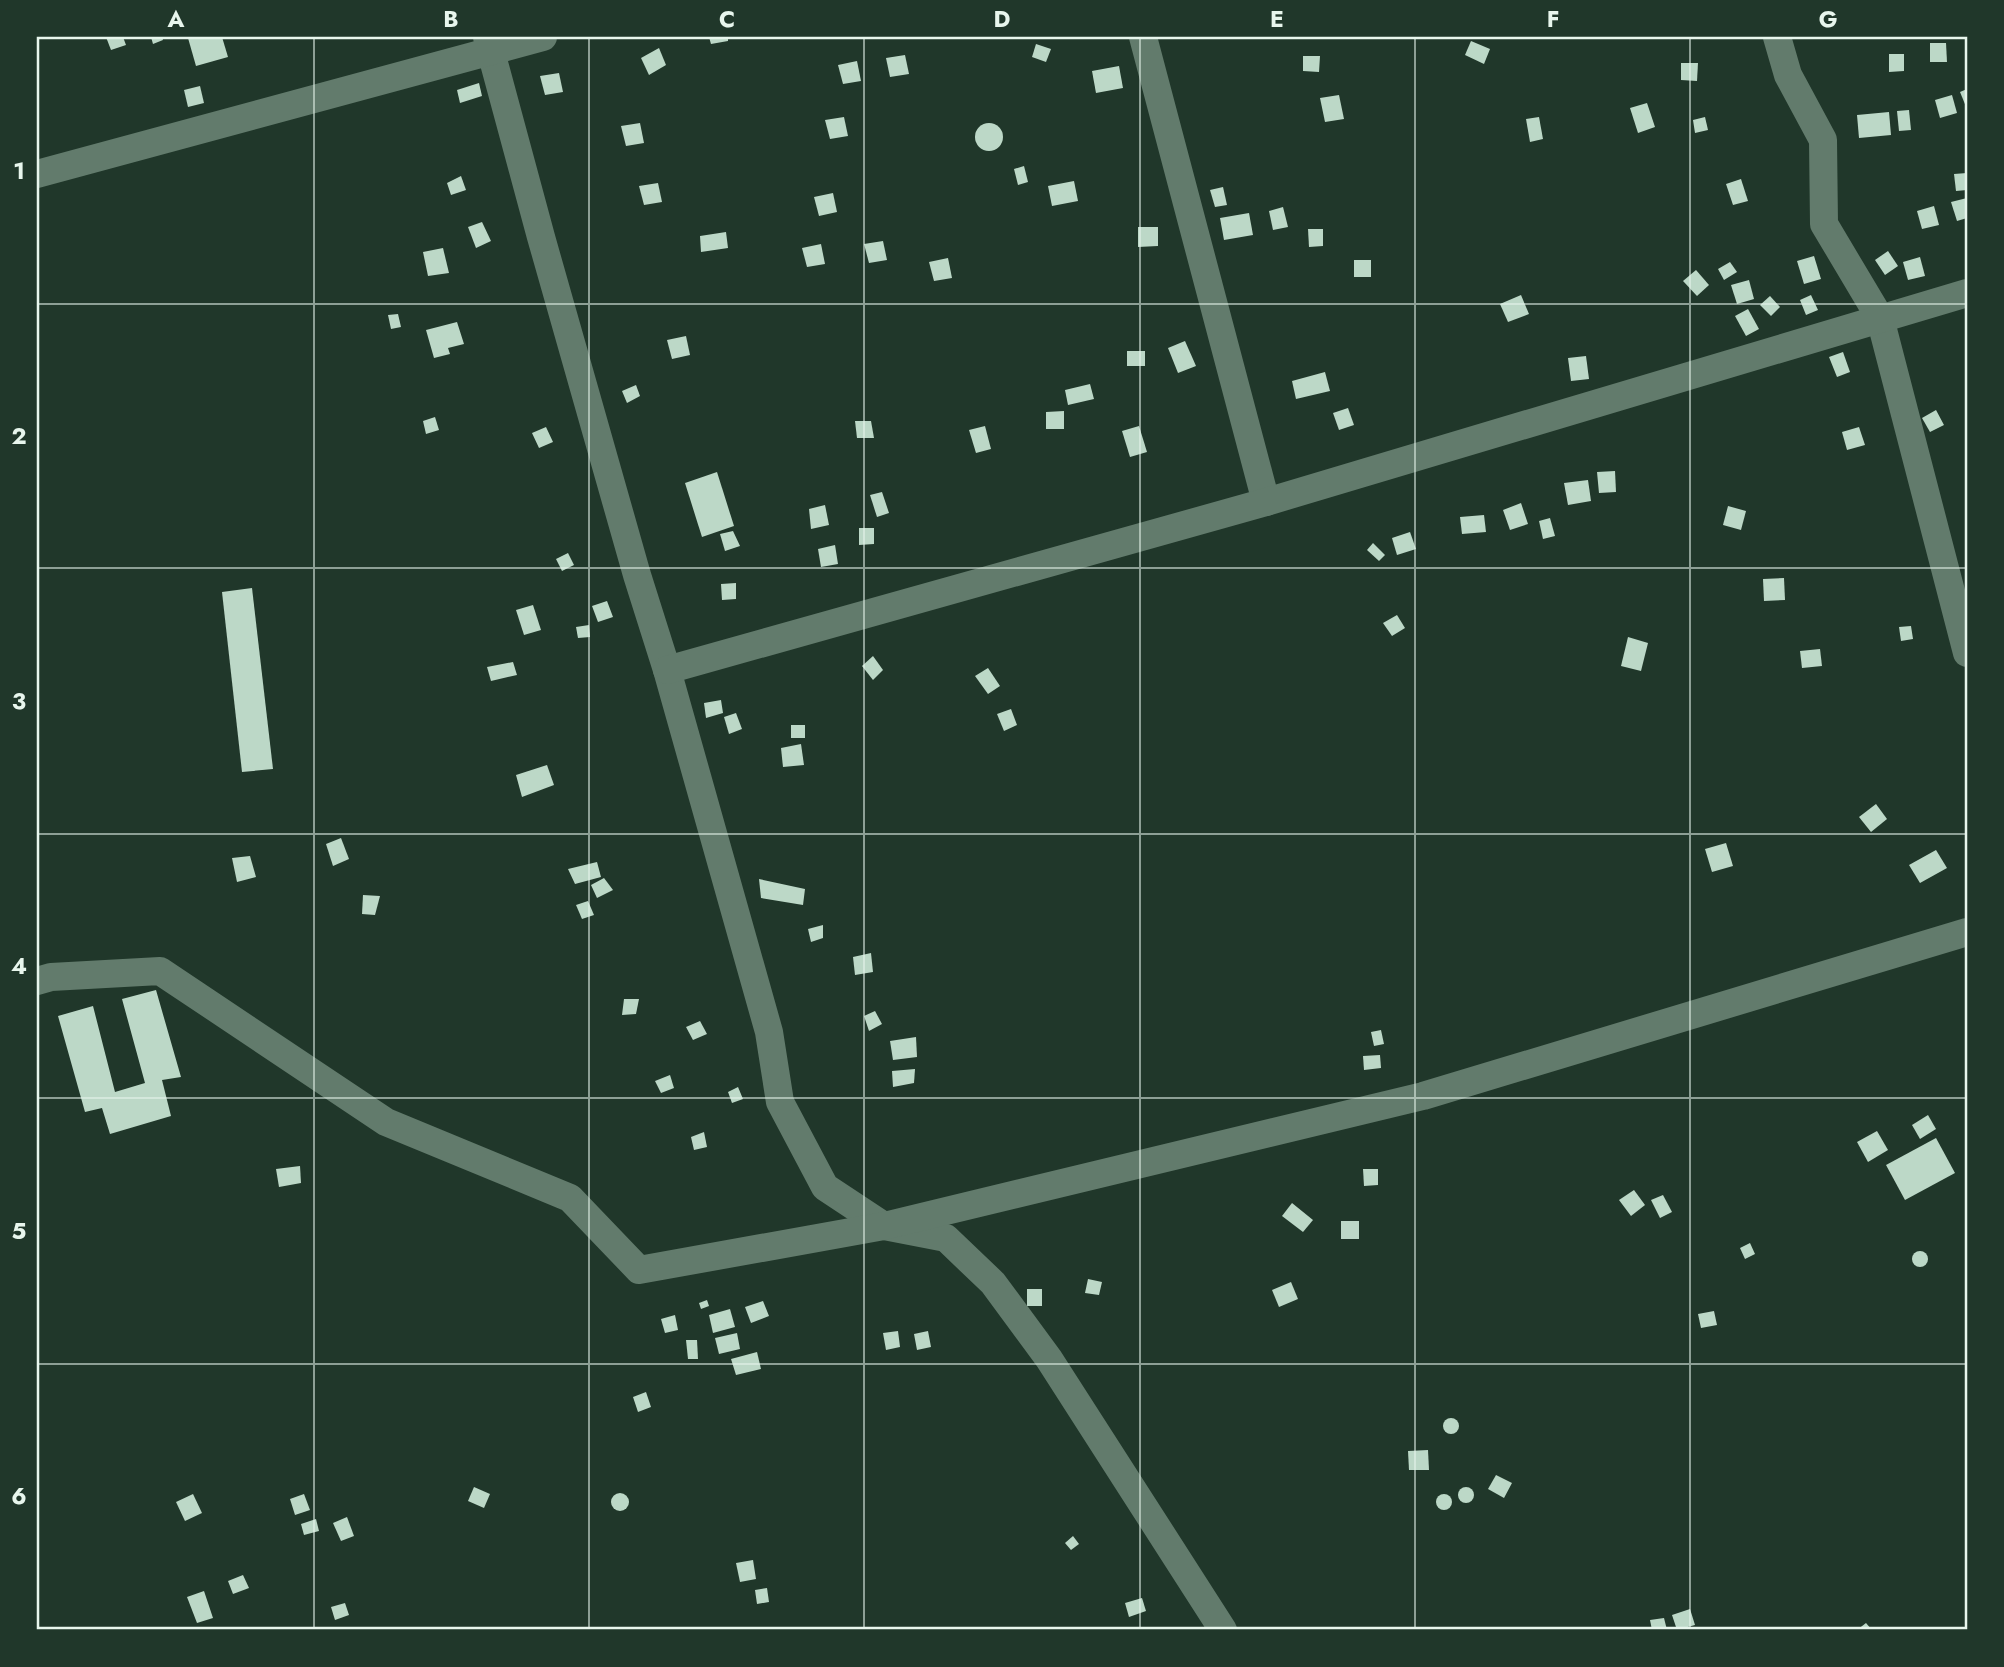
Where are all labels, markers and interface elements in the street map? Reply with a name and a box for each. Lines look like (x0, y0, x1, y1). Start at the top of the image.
text: A (167, 2, 185, 36)
text: B (443, 2, 459, 36)
text: C (719, 2, 735, 36)
text: D (994, 2, 1011, 36)
text: E (1270, 2, 1284, 36)
text: F (1547, 2, 1559, 36)
text: G (1819, 2, 1837, 36)
text: 1 (13, 154, 25, 188)
text: 2 (11, 419, 27, 453)
text: 3 (12, 684, 26, 718)
text: 4 (11, 949, 27, 983)
text: 5 (12, 1214, 26, 1248)
text: 6 (11, 1479, 27, 1513)

